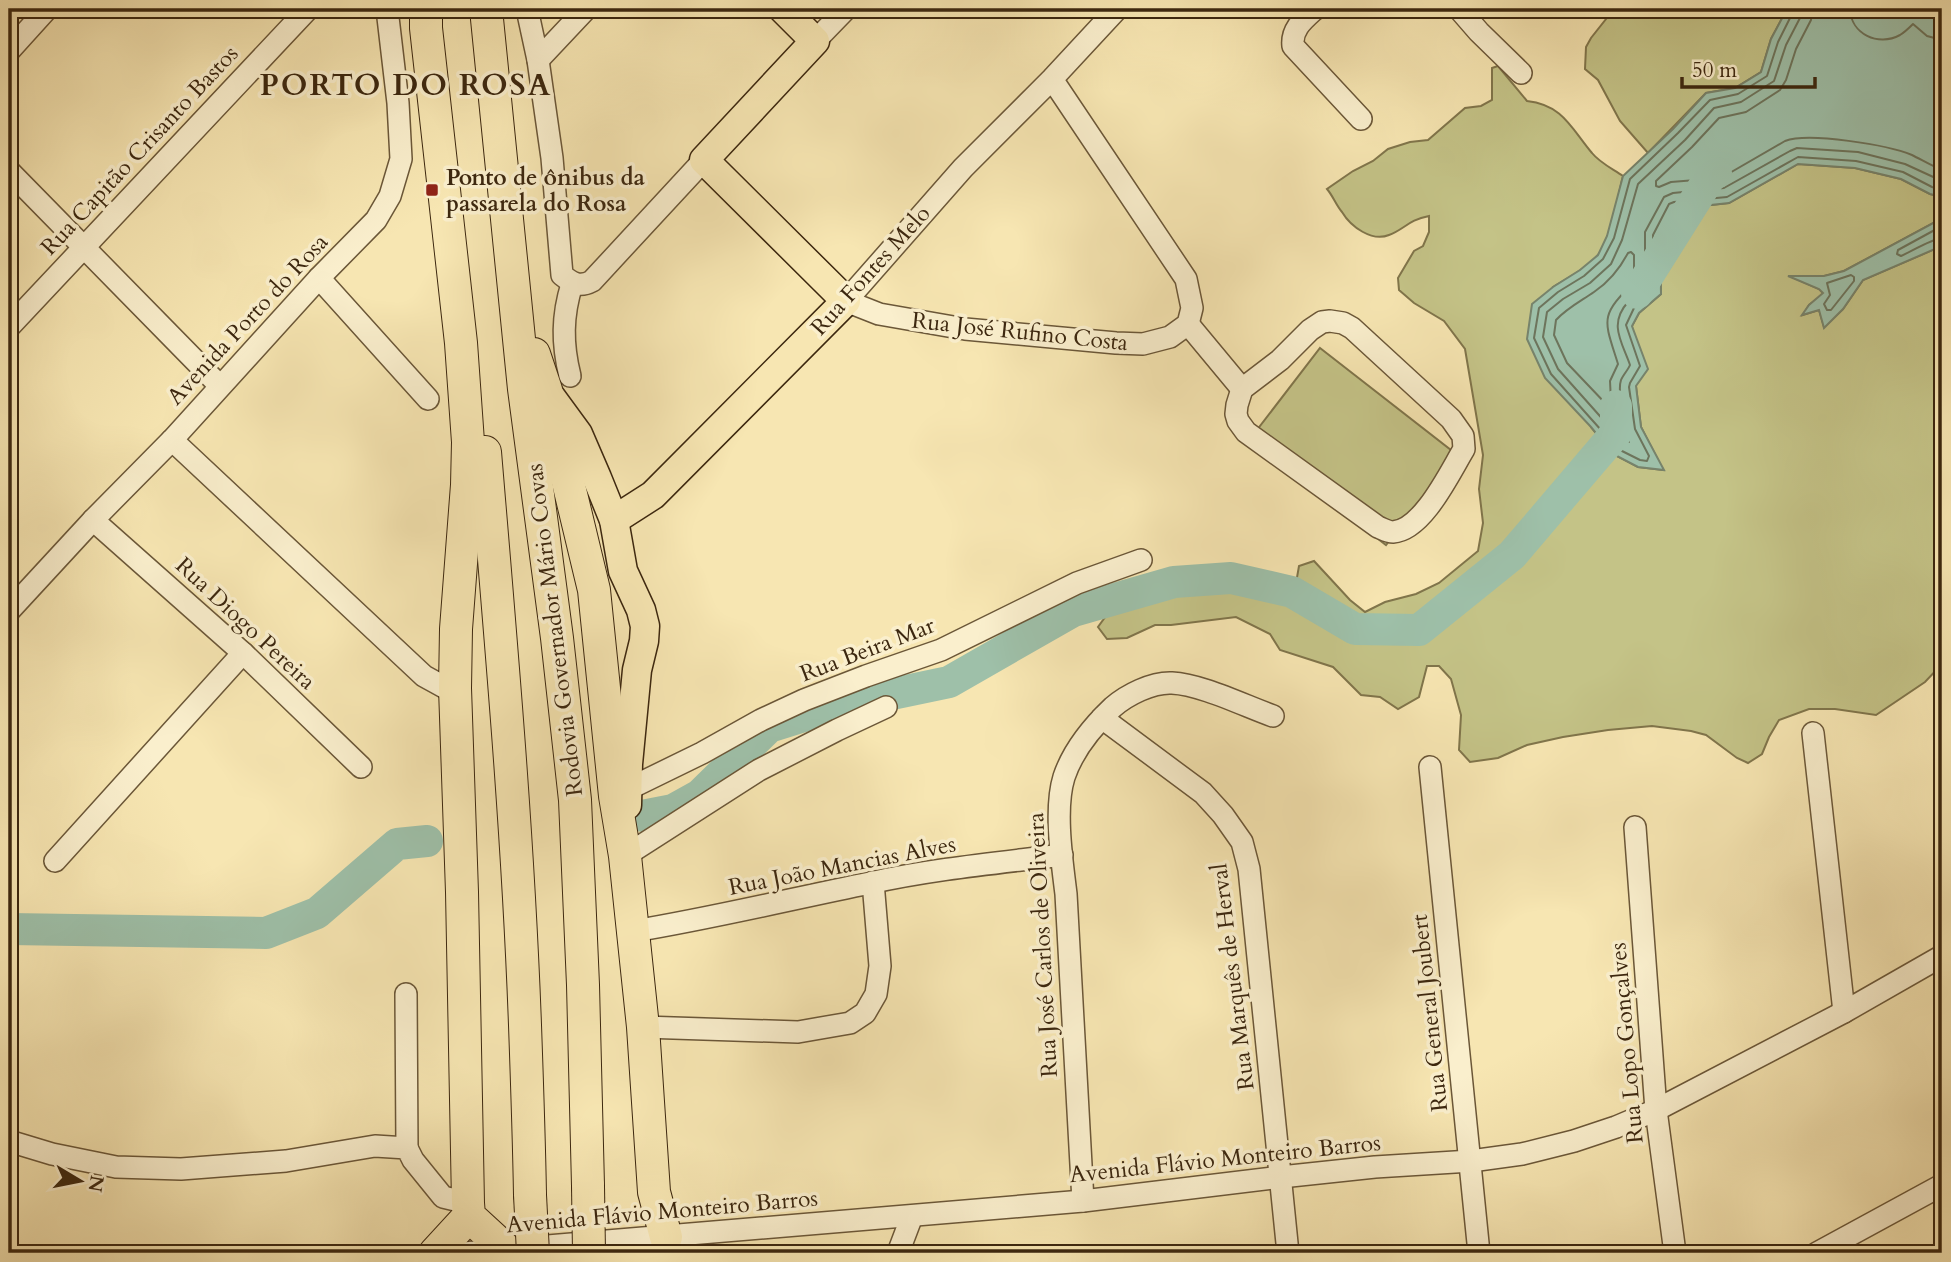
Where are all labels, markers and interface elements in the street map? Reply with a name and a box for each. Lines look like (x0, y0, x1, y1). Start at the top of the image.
street label: Rua Capitão Crisanto Bastos (34, 39, 245, 262)
scale bar (1682, 46, 1814, 90)
text: 50 m (1692, 56, 1737, 85)
district label: PORTO DO ROSA (260, 65, 552, 106)
place label: Ponto de ônibus da passarela do Rosa (446, 162, 646, 219)
marker: Ponto de ônibus da passarela do Rosa (424, 182, 440, 198)
street label: Rua Fontes Melo (804, 199, 937, 342)
street label: Avenida Porto do Rosa (160, 227, 335, 412)
street label: Rua José Rufino Costa (910, 305, 1130, 358)
street label: Rodovia Governador Mário Covas (519, 462, 590, 798)
street label: Rua Diogo Pereira (169, 550, 323, 697)
street label: Rua Beira Mar (795, 609, 939, 689)
street label: Rua José Carlos de Oliveira (1020, 812, 1065, 1078)
street label: Rua João Mancias Alves (726, 828, 958, 903)
street label: Rua Marquês de Herval (1203, 862, 1262, 1092)
street label: Rua General Joubert (1404, 913, 1455, 1113)
street label: Rua Lopo Gonçalves (1602, 941, 1651, 1145)
street label: Avenida Flávio Monteiro Barros (1068, 1127, 1382, 1190)
north arrow (46, 1146, 116, 1216)
text: N (81, 1173, 110, 1195)
street label: Avenida Flávio Monteiro Barros (505, 1182, 819, 1241)

